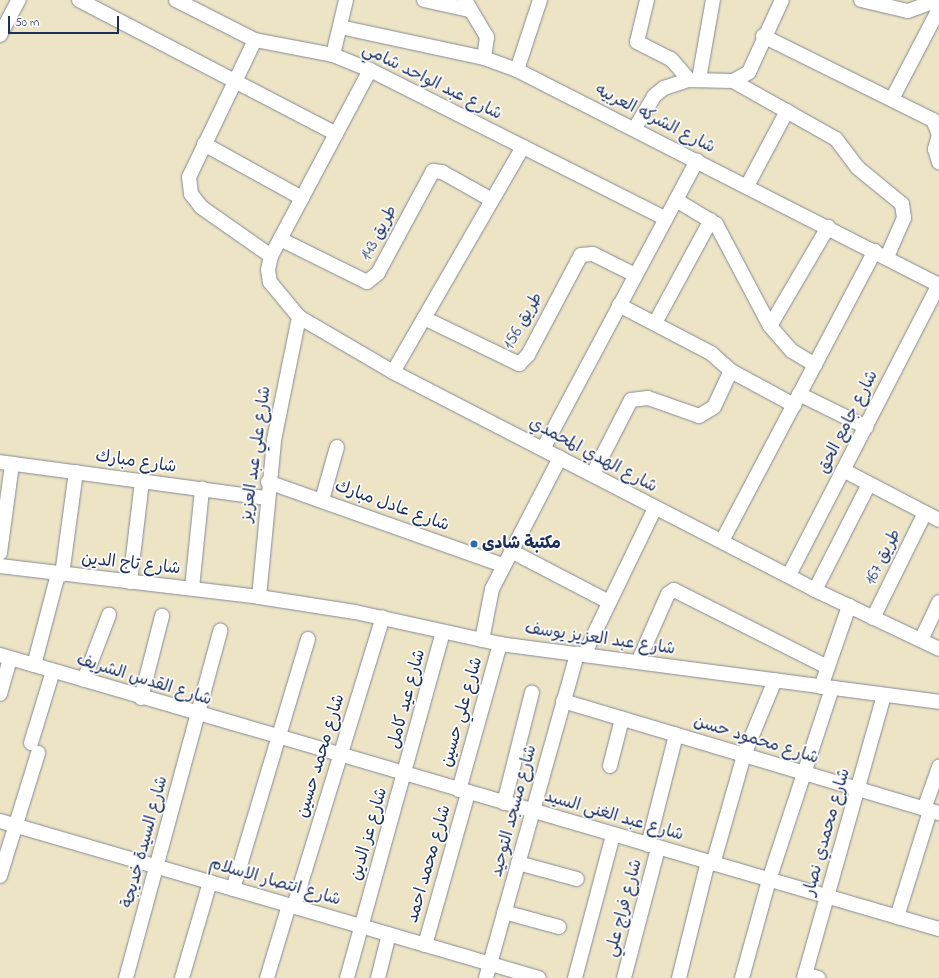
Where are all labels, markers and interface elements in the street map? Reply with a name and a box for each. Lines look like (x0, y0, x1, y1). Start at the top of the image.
scale bar (10, 8, 121, 34)
text: 50 m (15, 14, 39, 32)
street label: شارع عبد الواحد شامي (359, 39, 505, 125)
street label: شارع الشركه العربيه (591, 80, 719, 158)
street label: طريق 143 (356, 202, 402, 264)
street label: طريق 156 (499, 289, 547, 353)
street label: شارع جامع الحق (813, 367, 883, 477)
street label: شارع علي عبد العزيز (236, 385, 276, 523)
street label: شارع الهدي المحمدي (525, 413, 661, 497)
street label: شارع مبارك (94, 446, 178, 478)
street label: شارع عادل مبارك (332, 476, 452, 536)
street label: طريق 167 (860, 526, 906, 588)
place label: مكتبة شادى (482, 534, 561, 554)
marker: مكتبة شادى (469, 539, 479, 549)
street label: شارع تاج الدين (80, 549, 182, 579)
street label: شارع عبد العزيز يوسف (523, 618, 677, 660)
street label: شارع عيد كامل (384, 647, 430, 751)
street label: شارع القدس الشريف (74, 650, 214, 710)
street label: شارع علي حسين (437, 655, 487, 769)
street label: شارع محمد حسين (292, 692, 350, 820)
street label: شارع محمود حسن (691, 711, 821, 769)
street label: شارع مسجد التوحيد (487, 743, 541, 879)
street label: شارع محمدي نصار (799, 766, 855, 898)
street label: شارع السيدة خديجة (118, 774, 172, 910)
street label: شارع عز الدين (346, 785, 392, 883)
street label: شارع عبد الغنى السيد (542, 786, 686, 846)
street label: شارع محمد احمد (402, 803, 456, 925)
street label: شارع انتصار الاسلام (207, 853, 343, 911)
street label: شارع فراج علي (601, 857, 647, 959)

